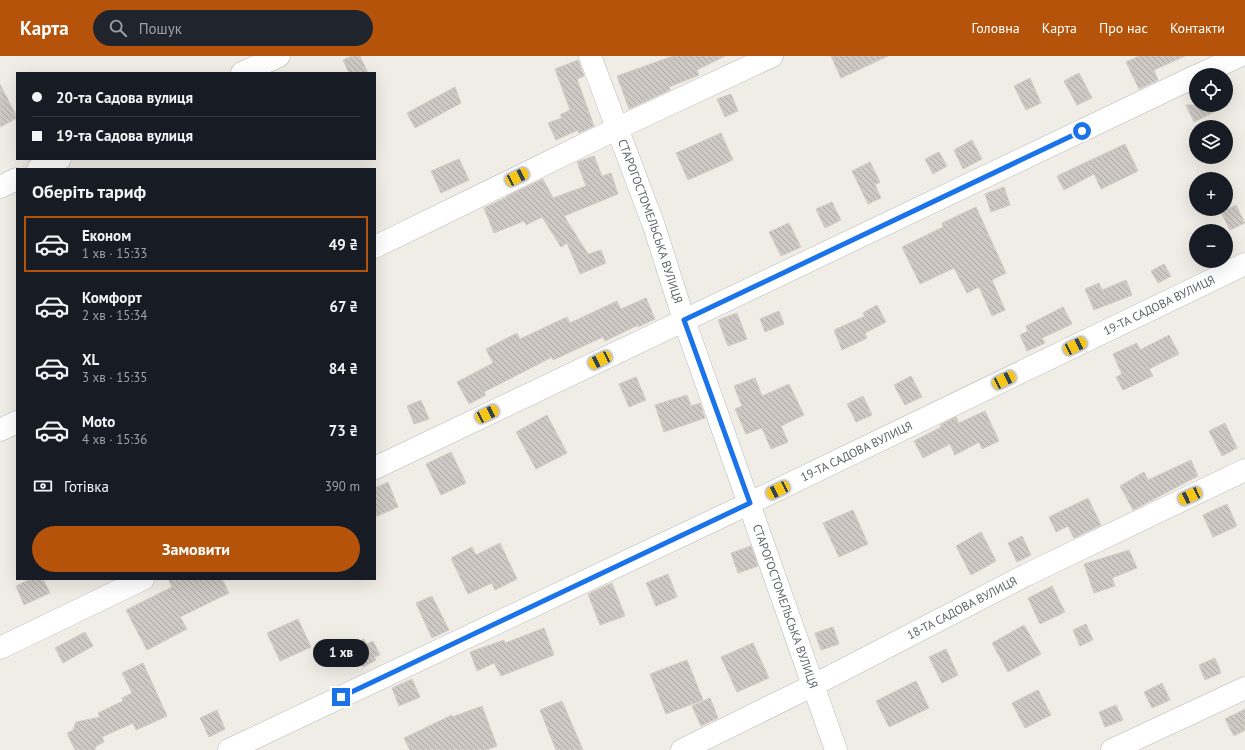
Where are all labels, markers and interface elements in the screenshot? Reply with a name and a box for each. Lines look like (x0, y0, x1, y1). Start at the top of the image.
search box (93, 10, 373, 46)
text: Карта (20, 16, 69, 40)
icon: search (107, 17, 129, 39)
text: Пошук (139, 19, 182, 38)
text: Головна (972, 19, 1020, 37)
text: Карта (1042, 19, 1077, 37)
text: Про нас (1099, 19, 1148, 37)
text: Контакти (1170, 19, 1225, 37)
map controls (1189, 68, 1233, 268)
button: locate (1189, 68, 1233, 112)
text: 20-та Садова вулиця (56, 88, 193, 107)
button: layers (1189, 120, 1233, 164)
route start (1073, 122, 1091, 140)
text: 19-та Садова вулиця (56, 126, 193, 145)
street label: СТАРОГОСТОМЕЛЬСЬКА ВУЛИЦЯ (615, 137, 686, 305)
car (504, 166, 530, 188)
button: + (1189, 172, 1233, 216)
text: Оберіть тариф (32, 180, 146, 203)
button: − (1189, 224, 1233, 268)
icon: car (34, 226, 70, 262)
text: Економ (82, 226, 131, 245)
text: 49 ₴ (329, 235, 358, 254)
text: 1 хв · 15:33 (82, 245, 147, 262)
street label: 19-ТА САДОВА ВУЛИЦЯ (1101, 272, 1217, 338)
icon: car (34, 288, 70, 324)
text: Комфорт (82, 288, 142, 307)
text: 67 ₴ (329, 297, 358, 316)
text: 2 хв · 15:34 (82, 307, 147, 324)
car (1062, 335, 1088, 357)
car (587, 349, 613, 371)
icon: car (34, 350, 70, 386)
text: XL (82, 350, 99, 369)
text: 84 ₴ (329, 359, 358, 378)
text: 3 хв · 15:35 (82, 369, 147, 386)
car (991, 369, 1017, 391)
car (474, 403, 500, 425)
icon: car (34, 412, 70, 448)
text: Moto (82, 412, 115, 431)
street label: 19-ТА САДОВА ВУЛИЦЯ (798, 418, 915, 484)
text: 73 ₴ (329, 421, 358, 440)
text: 4 хв · 15:36 (82, 431, 147, 448)
icon: cash (32, 475, 54, 497)
text: Готівка (64, 477, 109, 496)
text: 390 m (325, 478, 360, 495)
car (765, 479, 791, 501)
car (1177, 485, 1203, 507)
street label: СТАРОГОСТОМЕЛЬСЬКА ВУЛИЦЯ (750, 522, 822, 690)
button: Замовити (32, 526, 360, 572)
street label: 18-ТА САДОВА ВУЛИЦЯ (904, 573, 1020, 643)
callout: 1 хв (313, 639, 369, 667)
text: 1 хв (329, 644, 353, 661)
route end (332, 688, 350, 706)

